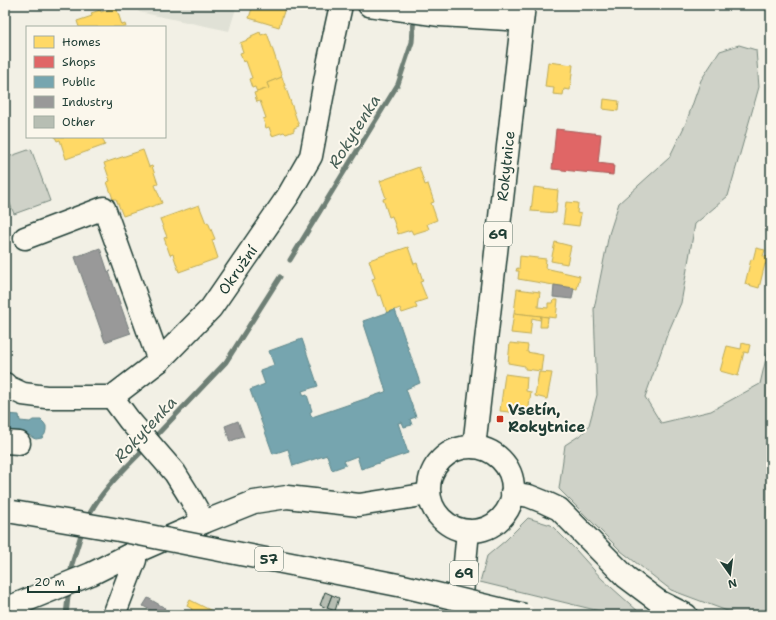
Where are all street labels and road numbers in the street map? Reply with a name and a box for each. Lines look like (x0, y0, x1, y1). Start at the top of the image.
street label: Rokytnice (492, 130, 520, 202)
road number: 69 (484, 222, 512, 246)
street label: Okružní (214, 241, 263, 299)
road number: 57 (255, 547, 283, 571)
road number: 69 (450, 561, 478, 585)

